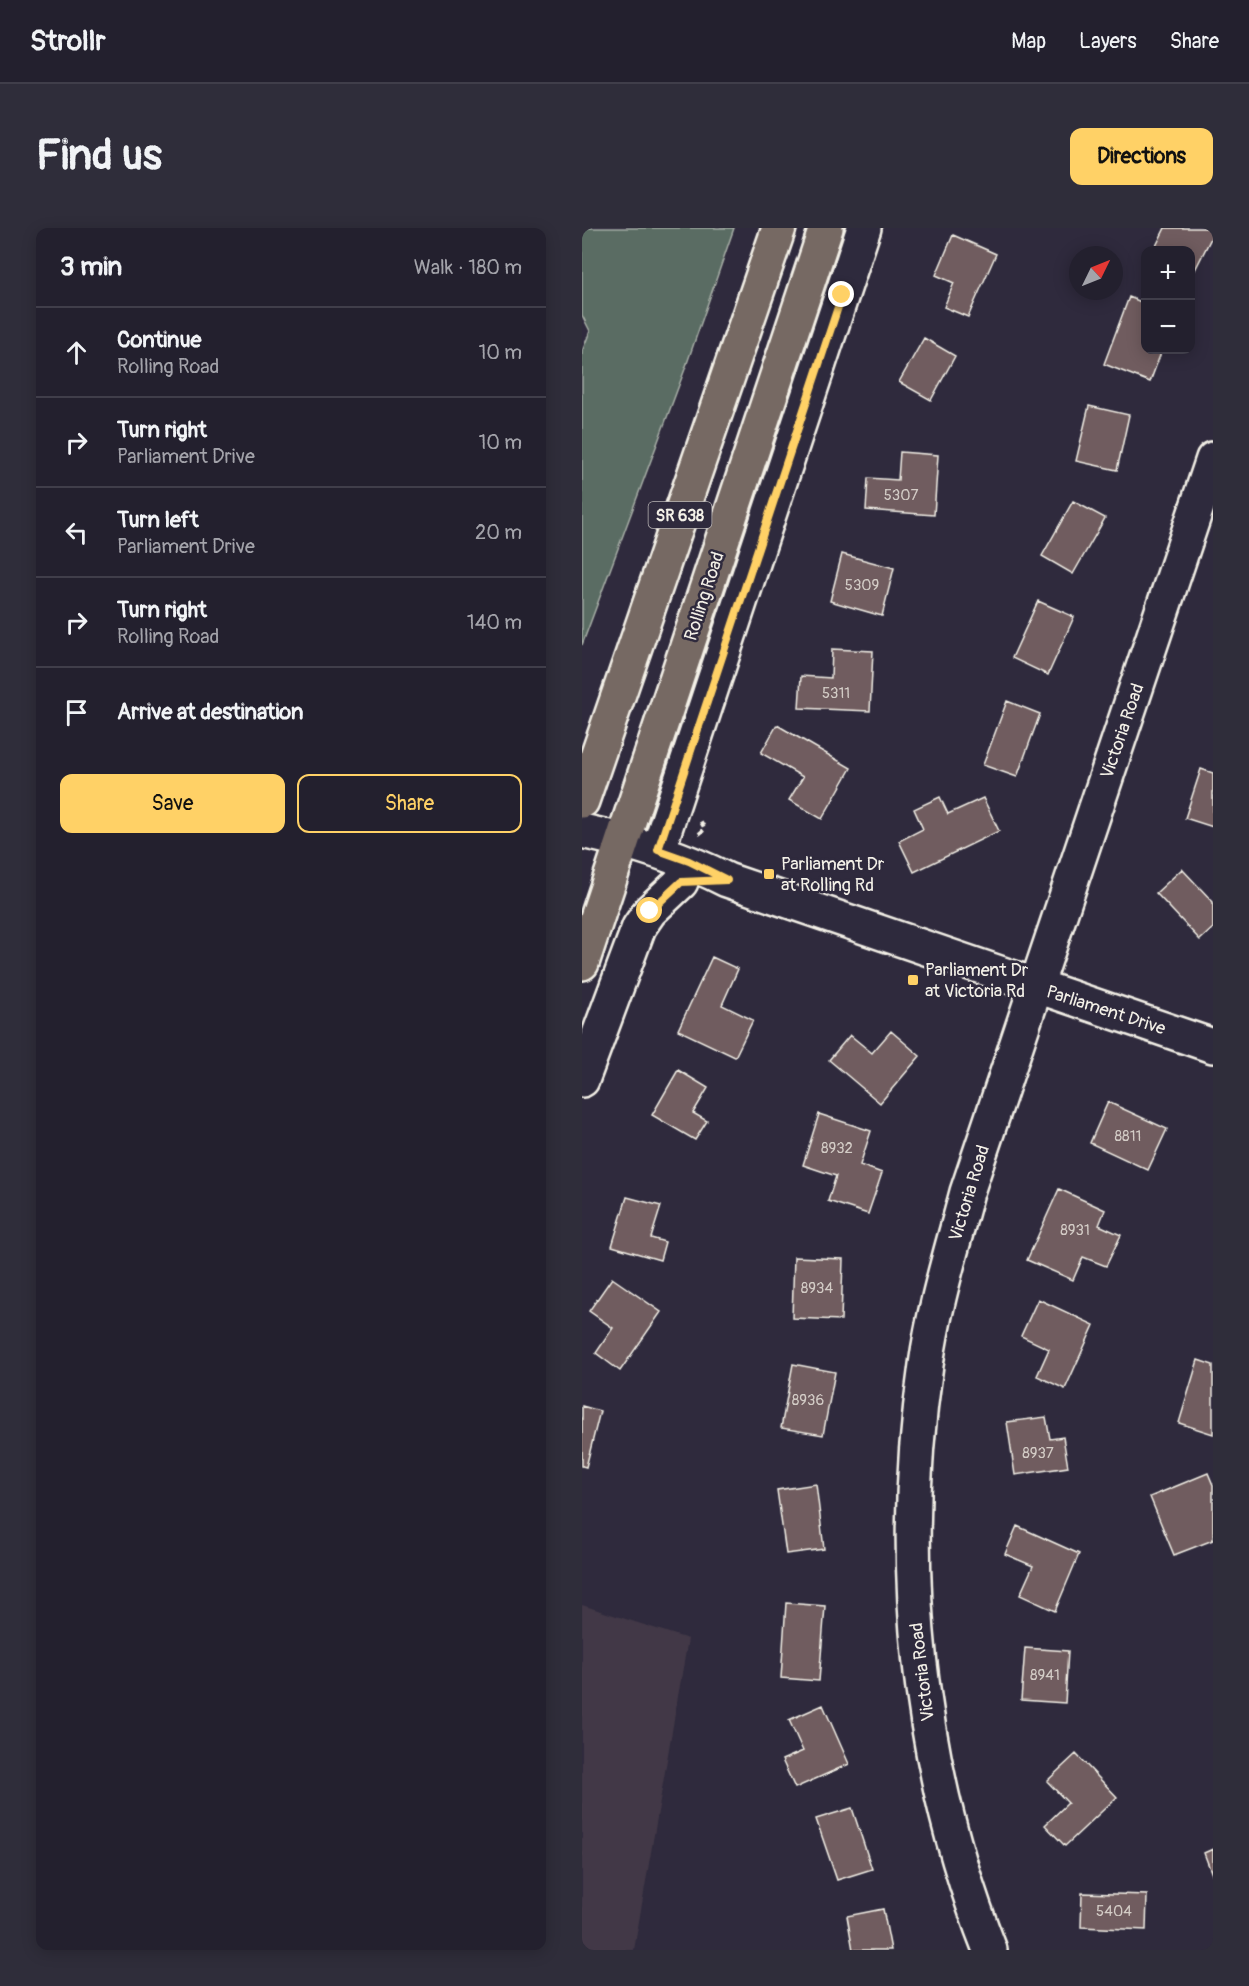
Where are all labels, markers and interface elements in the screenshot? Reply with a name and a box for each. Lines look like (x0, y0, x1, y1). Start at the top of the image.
text: Strollr (30, 24, 105, 59)
text: Map (1011, 28, 1046, 55)
text: Layers (1079, 28, 1137, 55)
text: Share (1170, 28, 1219, 55)
button: Directions (1070, 128, 1213, 185)
text: Find us (36, 130, 162, 182)
north arrow (1069, 246, 1123, 300)
map controls (1141, 246, 1195, 354)
button: + (1141, 246, 1195, 300)
text: 3 min (60, 251, 122, 283)
text: Walk · 180 m (414, 255, 522, 280)
route end (828, 281, 854, 307)
button: − (1141, 300, 1195, 354)
text: Continue (117, 326, 201, 354)
icon: ahead (60, 336, 93, 369)
text: 10 m (478, 340, 522, 365)
text: Rolling Road (117, 354, 219, 379)
text: Turn right (117, 416, 207, 444)
icon: right (60, 426, 93, 459)
text: 10 m (478, 430, 522, 455)
text: Parliament Drive (117, 444, 255, 469)
house number: 5307 (884, 486, 918, 505)
road number: SR 638 (648, 502, 712, 528)
text: Turn left (117, 506, 199, 534)
icon: left (60, 516, 93, 549)
text: 20 m (475, 520, 522, 545)
text: Parliament Drive (117, 534, 255, 559)
street label: Rolling Road (679, 549, 730, 644)
house number: 5309 (845, 576, 879, 595)
text: Turn right (117, 596, 207, 624)
icon: right (60, 606, 93, 639)
text: 140 m (467, 610, 522, 635)
text: Rolling Road (117, 624, 219, 649)
street label: Victoria Road (1095, 681, 1149, 782)
house number: 5311 (822, 684, 850, 703)
icon: arrive (60, 696, 93, 729)
text: Arrive at destination (117, 698, 303, 726)
button: Save (60, 774, 285, 833)
button: Share (297, 774, 522, 833)
place label: Parliament Dr at Rolling Rd (781, 853, 885, 897)
marker: Parliament Dr at Rolling Rd (762, 867, 776, 881)
route start (636, 897, 662, 923)
place label: Parliament Dr at Victoria Rd (925, 959, 1029, 1003)
marker: Parliament Dr at Victoria Rd (906, 973, 920, 987)
street label: Parliament Drive (1043, 980, 1168, 1041)
house number: 8811 (1115, 1127, 1141, 1146)
house number: 8932 (821, 1139, 853, 1158)
street label: Victoria Road (944, 1142, 995, 1244)
house number: 8931 (1060, 1221, 1090, 1240)
house number: 8934 (801, 1279, 833, 1298)
house number: 8936 (792, 1391, 824, 1410)
house number: 8937 (1022, 1444, 1054, 1463)
street label: Victoria Road (905, 1621, 940, 1723)
house number: 8941 (1030, 1666, 1060, 1685)
house number: 5404 (1096, 1902, 1132, 1921)

